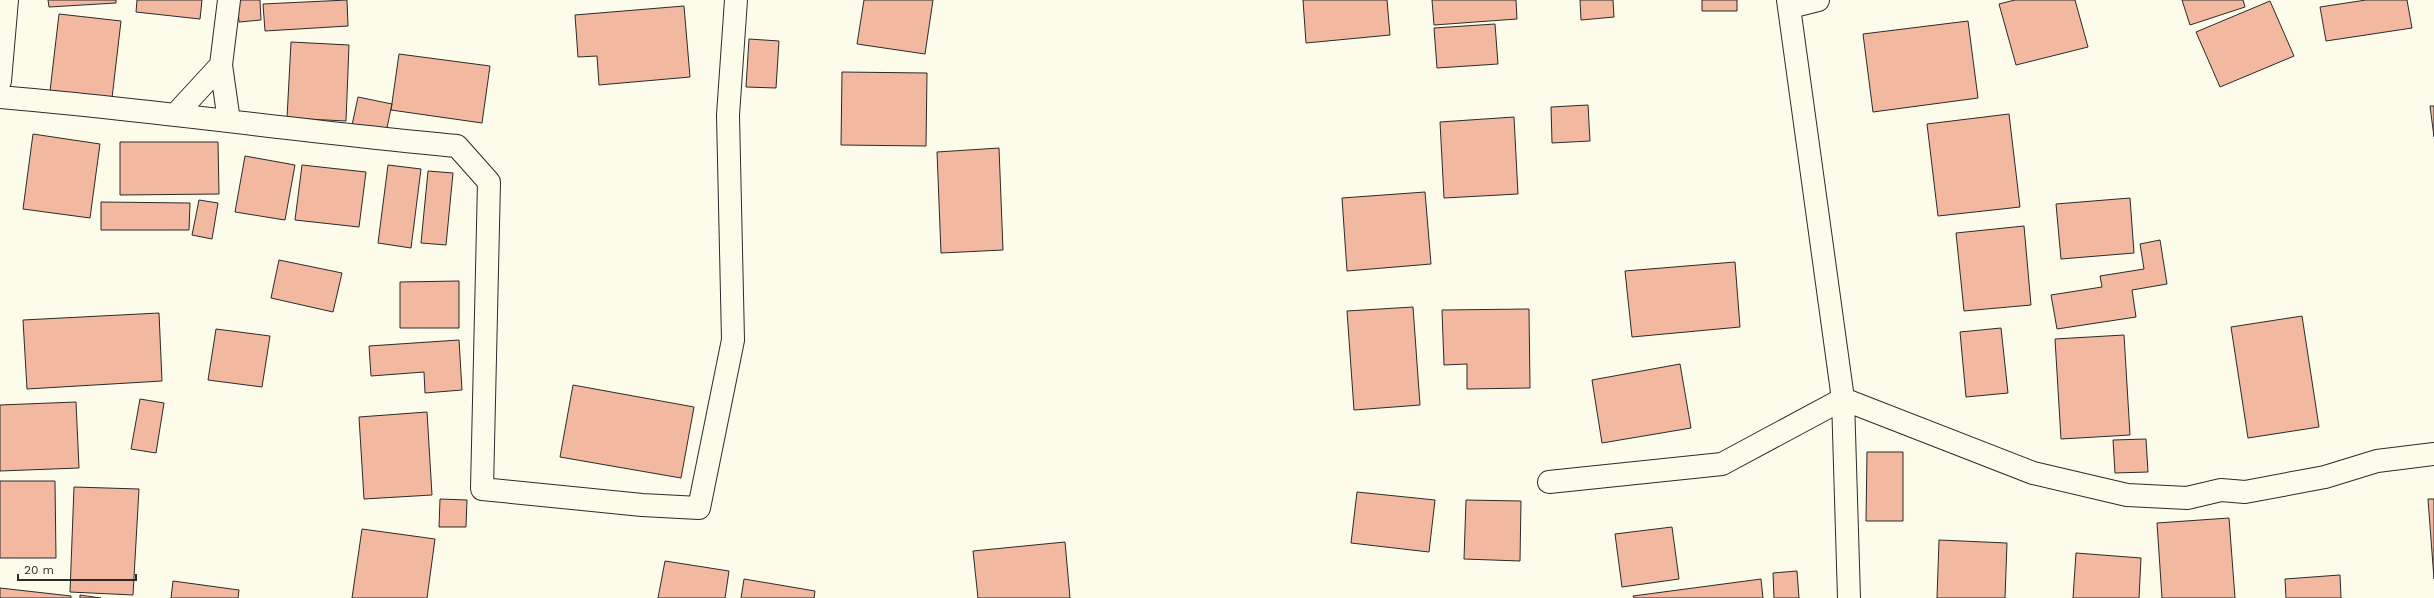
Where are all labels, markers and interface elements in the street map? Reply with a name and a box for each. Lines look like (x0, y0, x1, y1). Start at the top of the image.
scale bar (18, 556, 136, 582)
text: 20 m (24, 563, 54, 577)

